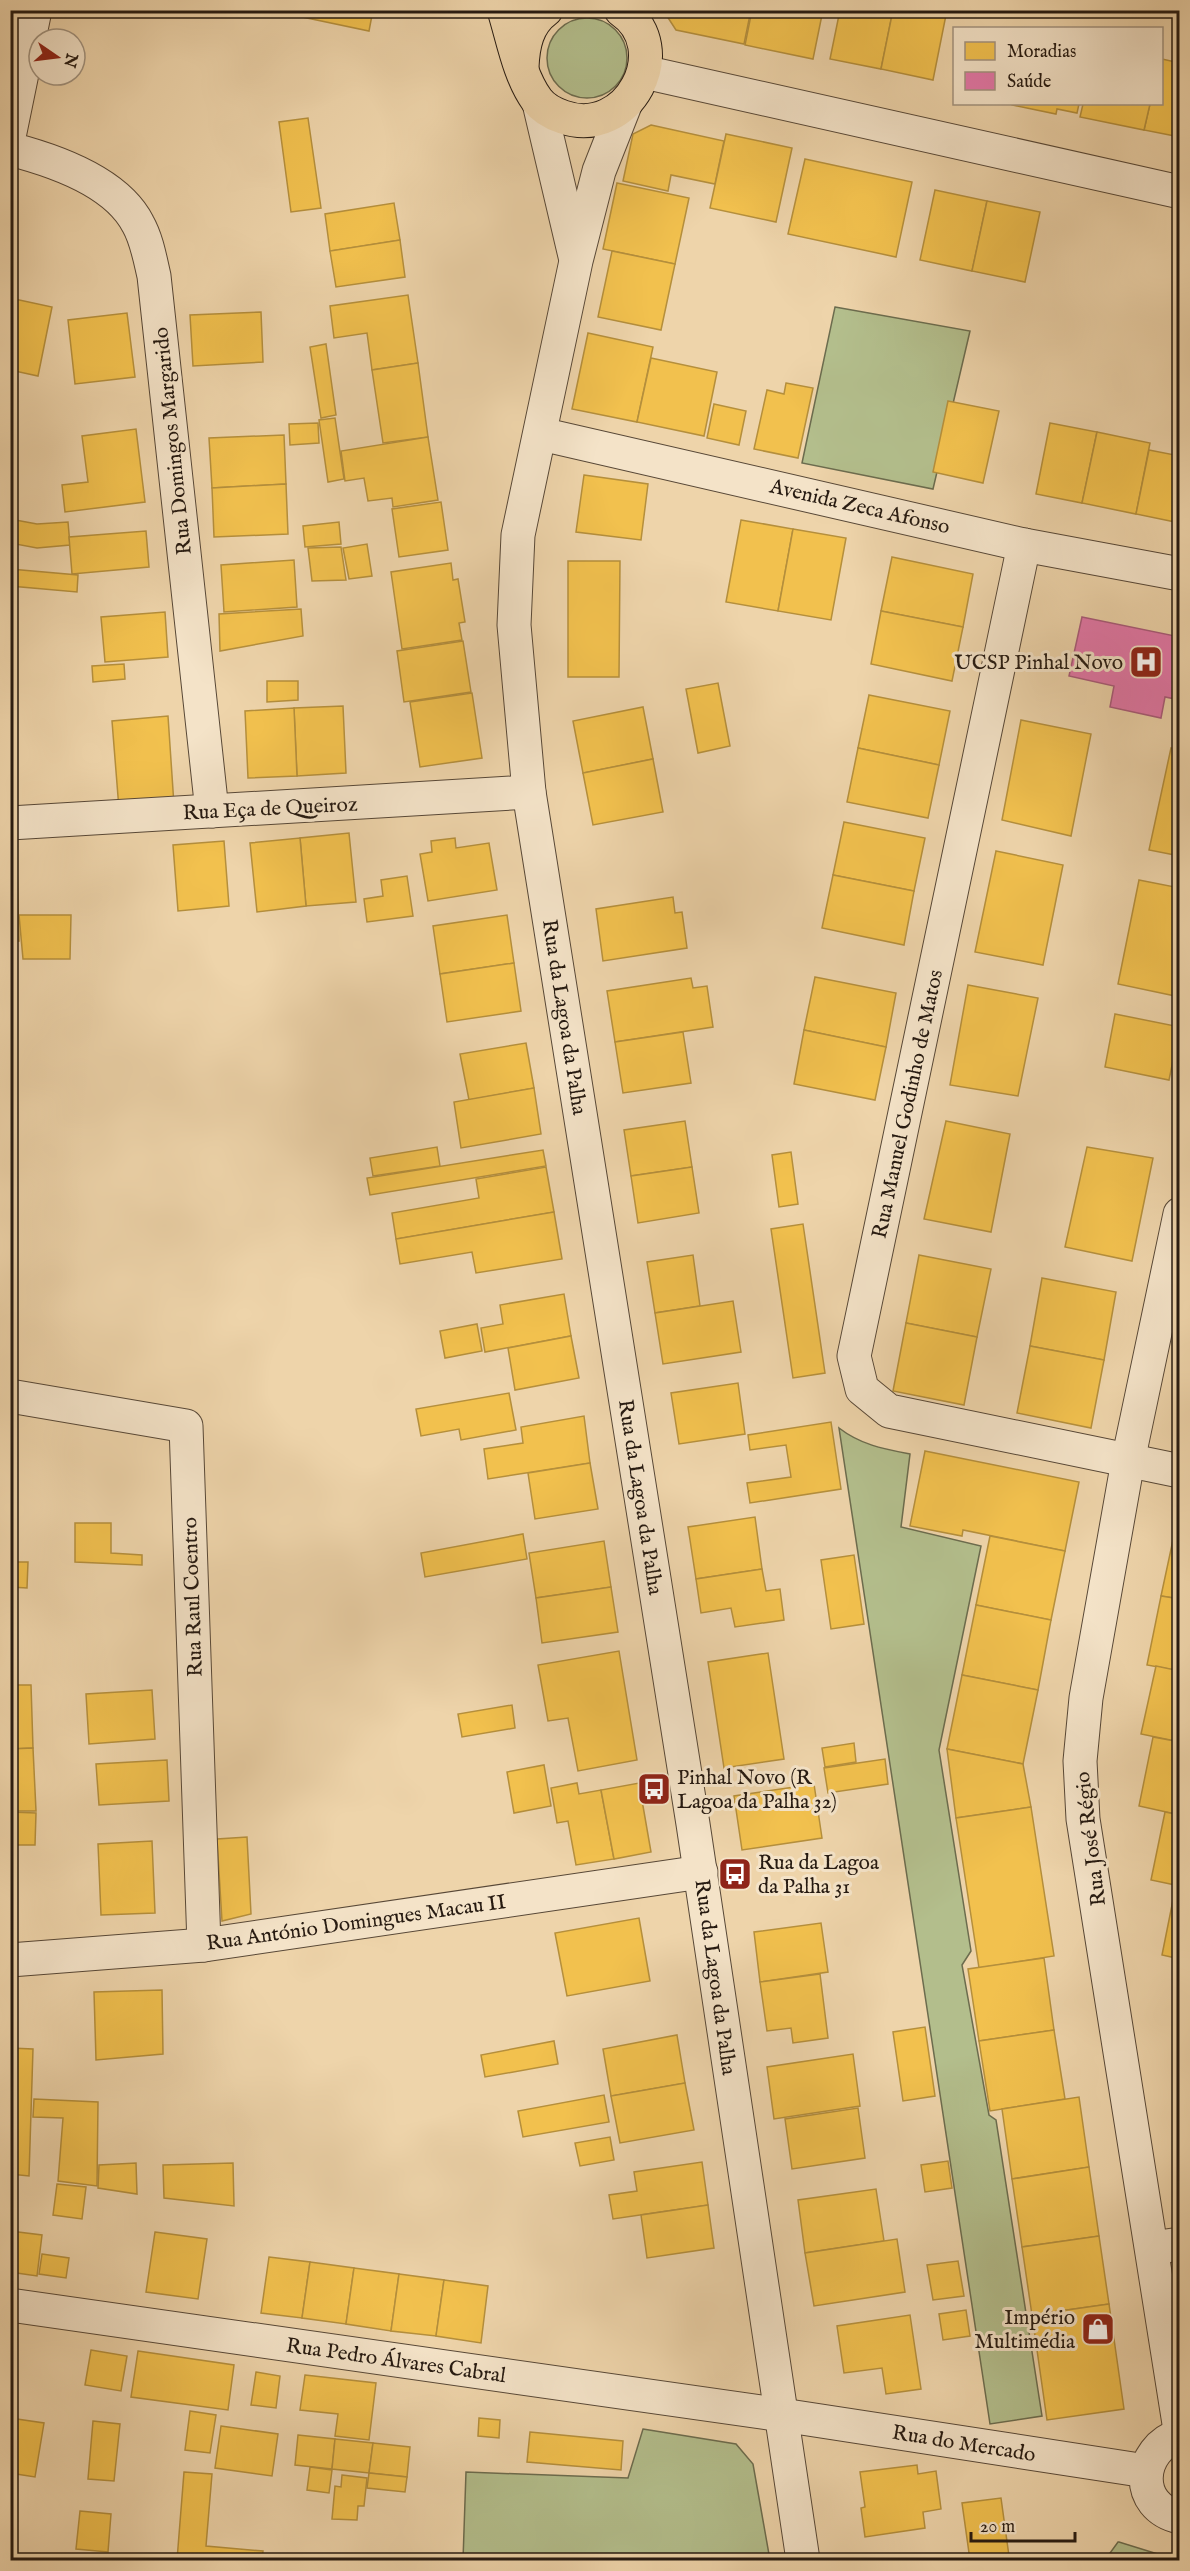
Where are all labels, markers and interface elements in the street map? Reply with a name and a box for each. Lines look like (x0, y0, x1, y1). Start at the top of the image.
north arrow (27, 27, 87, 87)
legend (953, 27, 1163, 105)
text: Moradias (1007, 41, 1076, 64)
text: N (58, 50, 81, 69)
text: Saúde (1007, 71, 1051, 94)
street label: Rua Domingos Margarido (148, 326, 199, 556)
street label: Avenida Zeca Afonso (766, 473, 952, 541)
hospital icon: UCSP Pinhal Novo (1128, 644, 1164, 680)
place label: UCSP Pinhal Novo (954, 650, 1123, 677)
street label: Rua Eça de Queiroz (182, 791, 359, 828)
street label: Rua da Lagoa da Palha (535, 918, 592, 1118)
street label: Rua Manuel Godinho de Matos (867, 967, 950, 1241)
street label: Rua da Lagoa da Palha (611, 1398, 668, 1598)
street label: Rua Raul Coentro (177, 1517, 210, 1677)
place label: Pinhal Novo (R Lagoa da Palha 32) (677, 1765, 837, 1816)
street label: Rua José Régio (1070, 1770, 1113, 1908)
bus stop icon: Pinhal Novo (R Lagoa da Palha 32) (636, 1771, 672, 1807)
place label: Rua da Lagoa da Palha 31 (758, 1850, 880, 1901)
bus stop icon: Rua da Lagoa da Palha 31 (717, 1856, 753, 1892)
street label: Rua da Lagoa da Palha (687, 1878, 742, 2078)
street label: Rua António Domingues Macau II (205, 1889, 508, 1958)
place label: Império Multimédia (974, 2305, 1076, 2356)
shop icon: Império Multimédia (1080, 2311, 1116, 2347)
street label: Rua Pedro Álvares Cabral (284, 2332, 508, 2390)
street label: Rua do Mercado (890, 2420, 1038, 2469)
scale bar (971, 2505, 1074, 2543)
text: 20 m (980, 2516, 1015, 2539)

